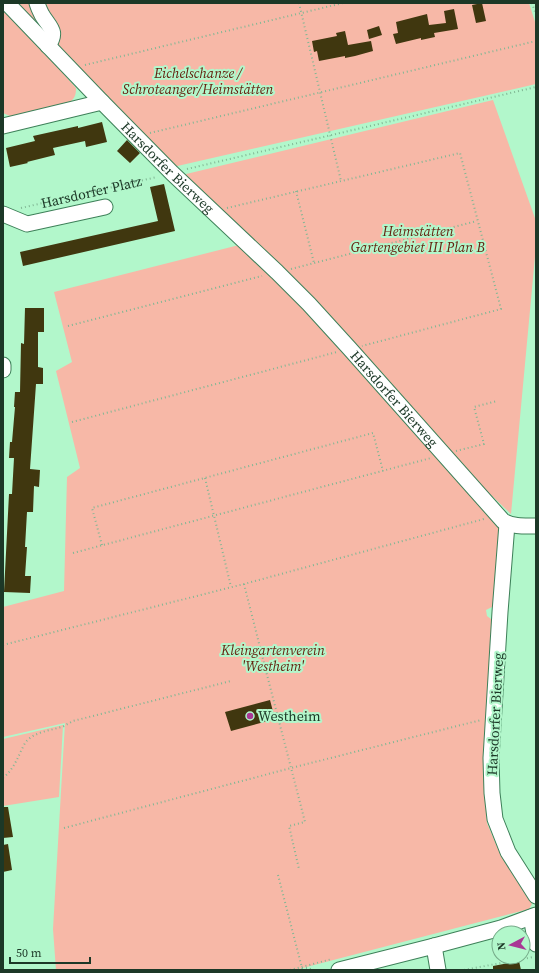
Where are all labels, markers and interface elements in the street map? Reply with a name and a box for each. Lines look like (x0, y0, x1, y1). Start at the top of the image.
park label: Eichelschanze / Schroteanger/Heimstätten (123, 63, 274, 99)
street label: Harsdorfer Bierweg (117, 117, 219, 218)
street label: Harsdorfer Platz (39, 171, 144, 213)
park label: Heimstätten Gartengebiet III Plan B (351, 221, 485, 257)
street label: Harsdorfer Bierweg (346, 346, 443, 452)
park label: Kleingartenverein 'Westheim' (220, 640, 325, 676)
street label: Harsdorfer Bierweg (482, 652, 508, 776)
place label: Westheim (258, 706, 321, 726)
marker: Westheim (245, 711, 255, 721)
north arrow (491, 925, 531, 965)
scale bar (10, 939, 90, 965)
text: N (494, 941, 510, 951)
text: 50 m (16, 945, 42, 961)

